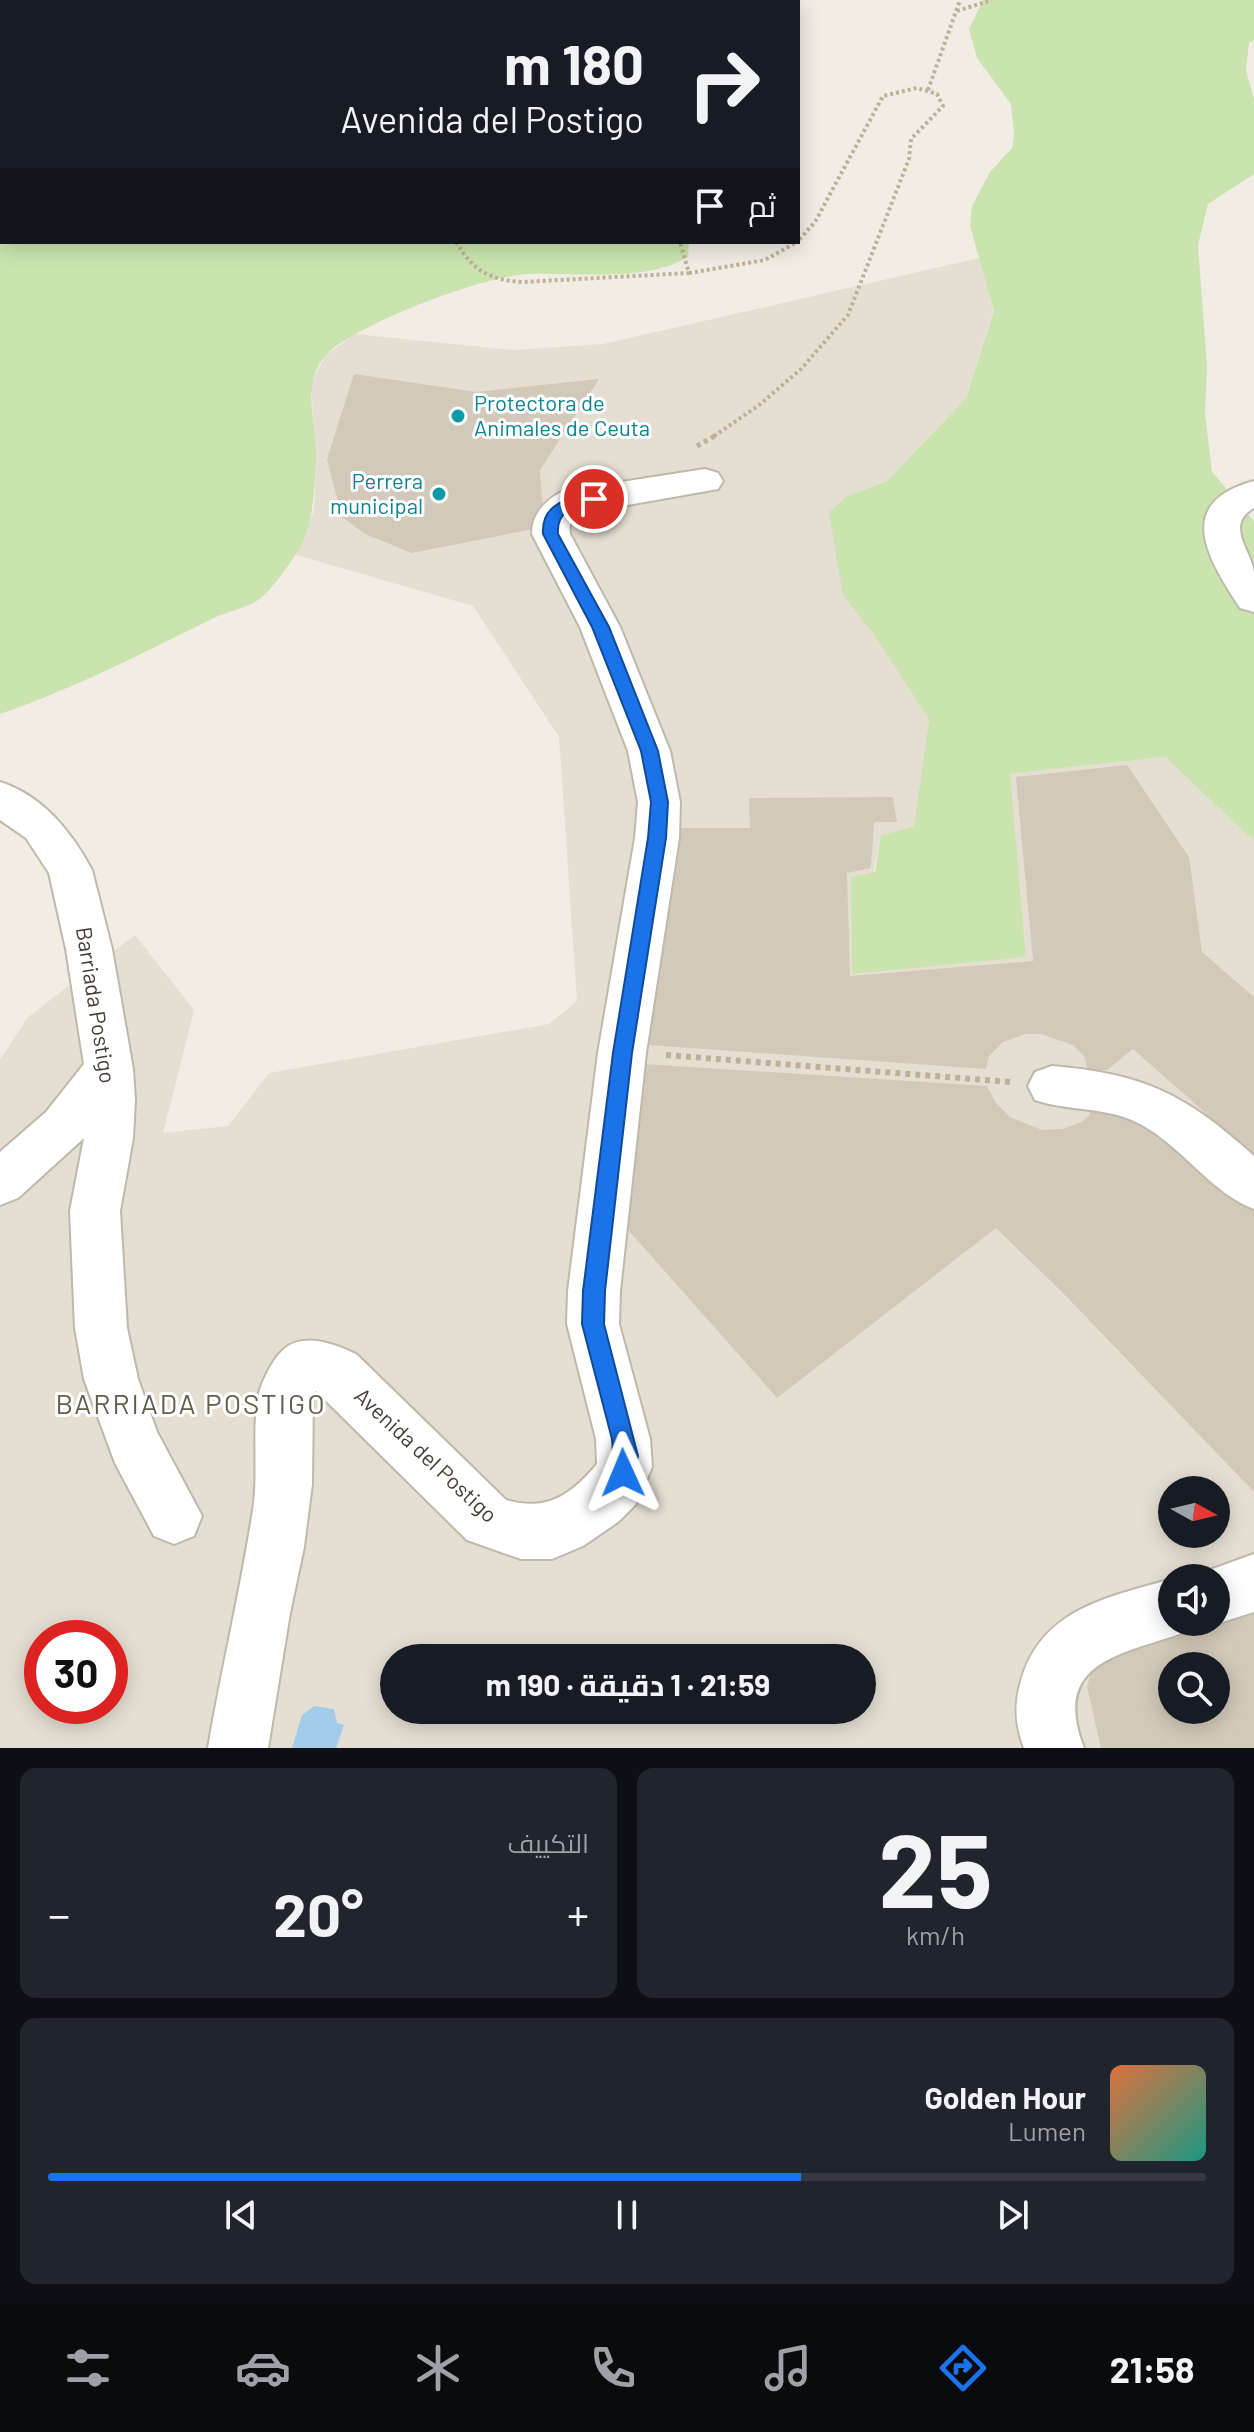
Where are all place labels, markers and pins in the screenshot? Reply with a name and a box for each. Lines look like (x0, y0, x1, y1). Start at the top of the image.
place label: Protectora de Animales de Ceuta (474, 389, 650, 440)
marker: Protectora de Animales de Ceuta (449, 407, 467, 425)
pin (560, 465, 628, 533)
place label: Perrera municipal (330, 467, 423, 518)
marker: Perrera municipal (430, 485, 448, 503)

